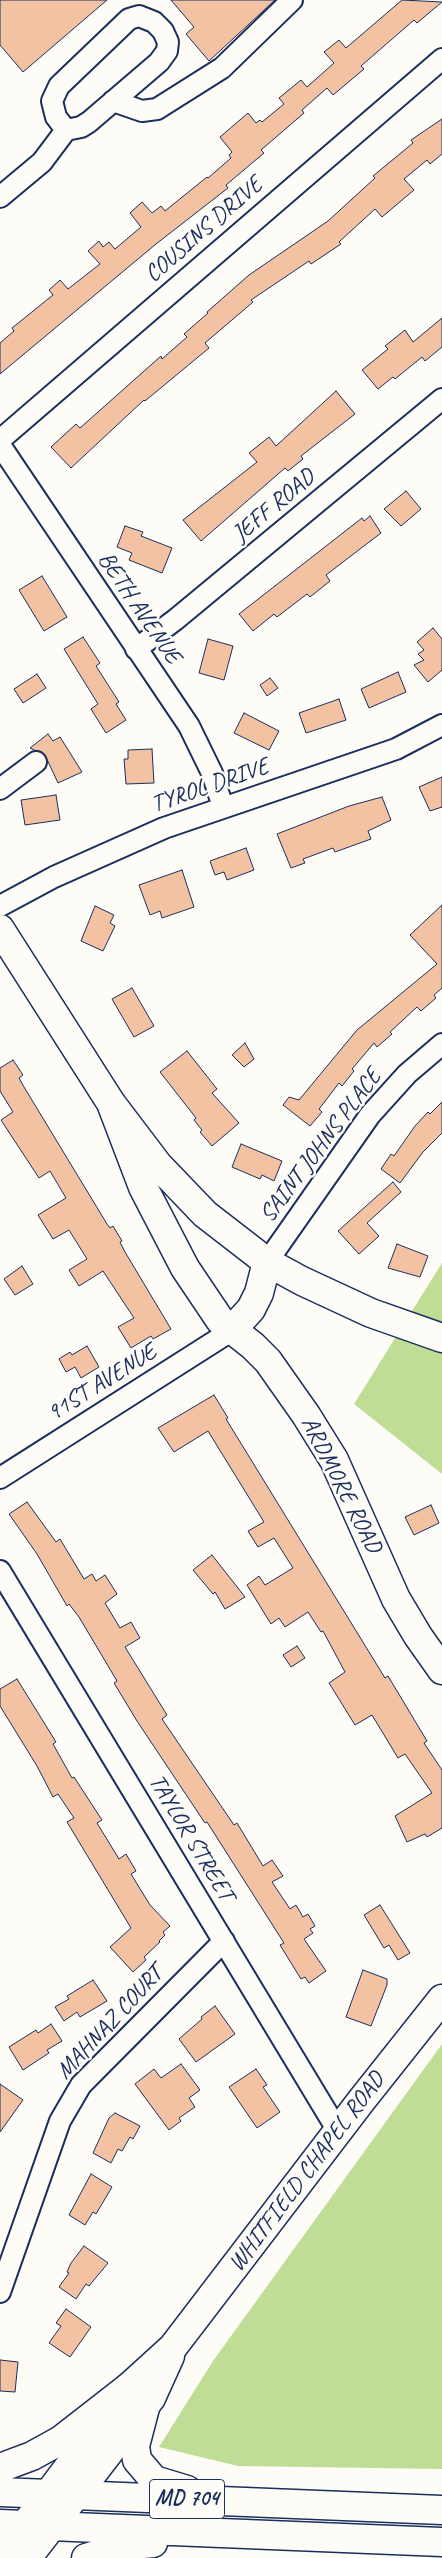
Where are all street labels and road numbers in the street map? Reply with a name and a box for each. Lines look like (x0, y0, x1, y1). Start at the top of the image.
street label: COUSINS DRIVE (139, 171, 269, 289)
street label: JEFF ROAD (227, 463, 321, 549)
street label: BETH AVENUE (91, 547, 187, 669)
street label: TYROL DRIVE (147, 752, 273, 820)
street label: SAINT JOHNS PLACE (254, 1064, 388, 1228)
street label: 91ST AVENUE (42, 1338, 162, 1428)
street label: ARDMORE ROAD (294, 1412, 388, 1558)
street label: TAYLOR STREET (142, 1769, 240, 1907)
street label: MAHNAZ COURT (50, 1960, 170, 2086)
street label: WHITFIELD CHAPEL ROAD (223, 2067, 391, 2277)
road number: MD 704 (150, 2480, 224, 2518)

